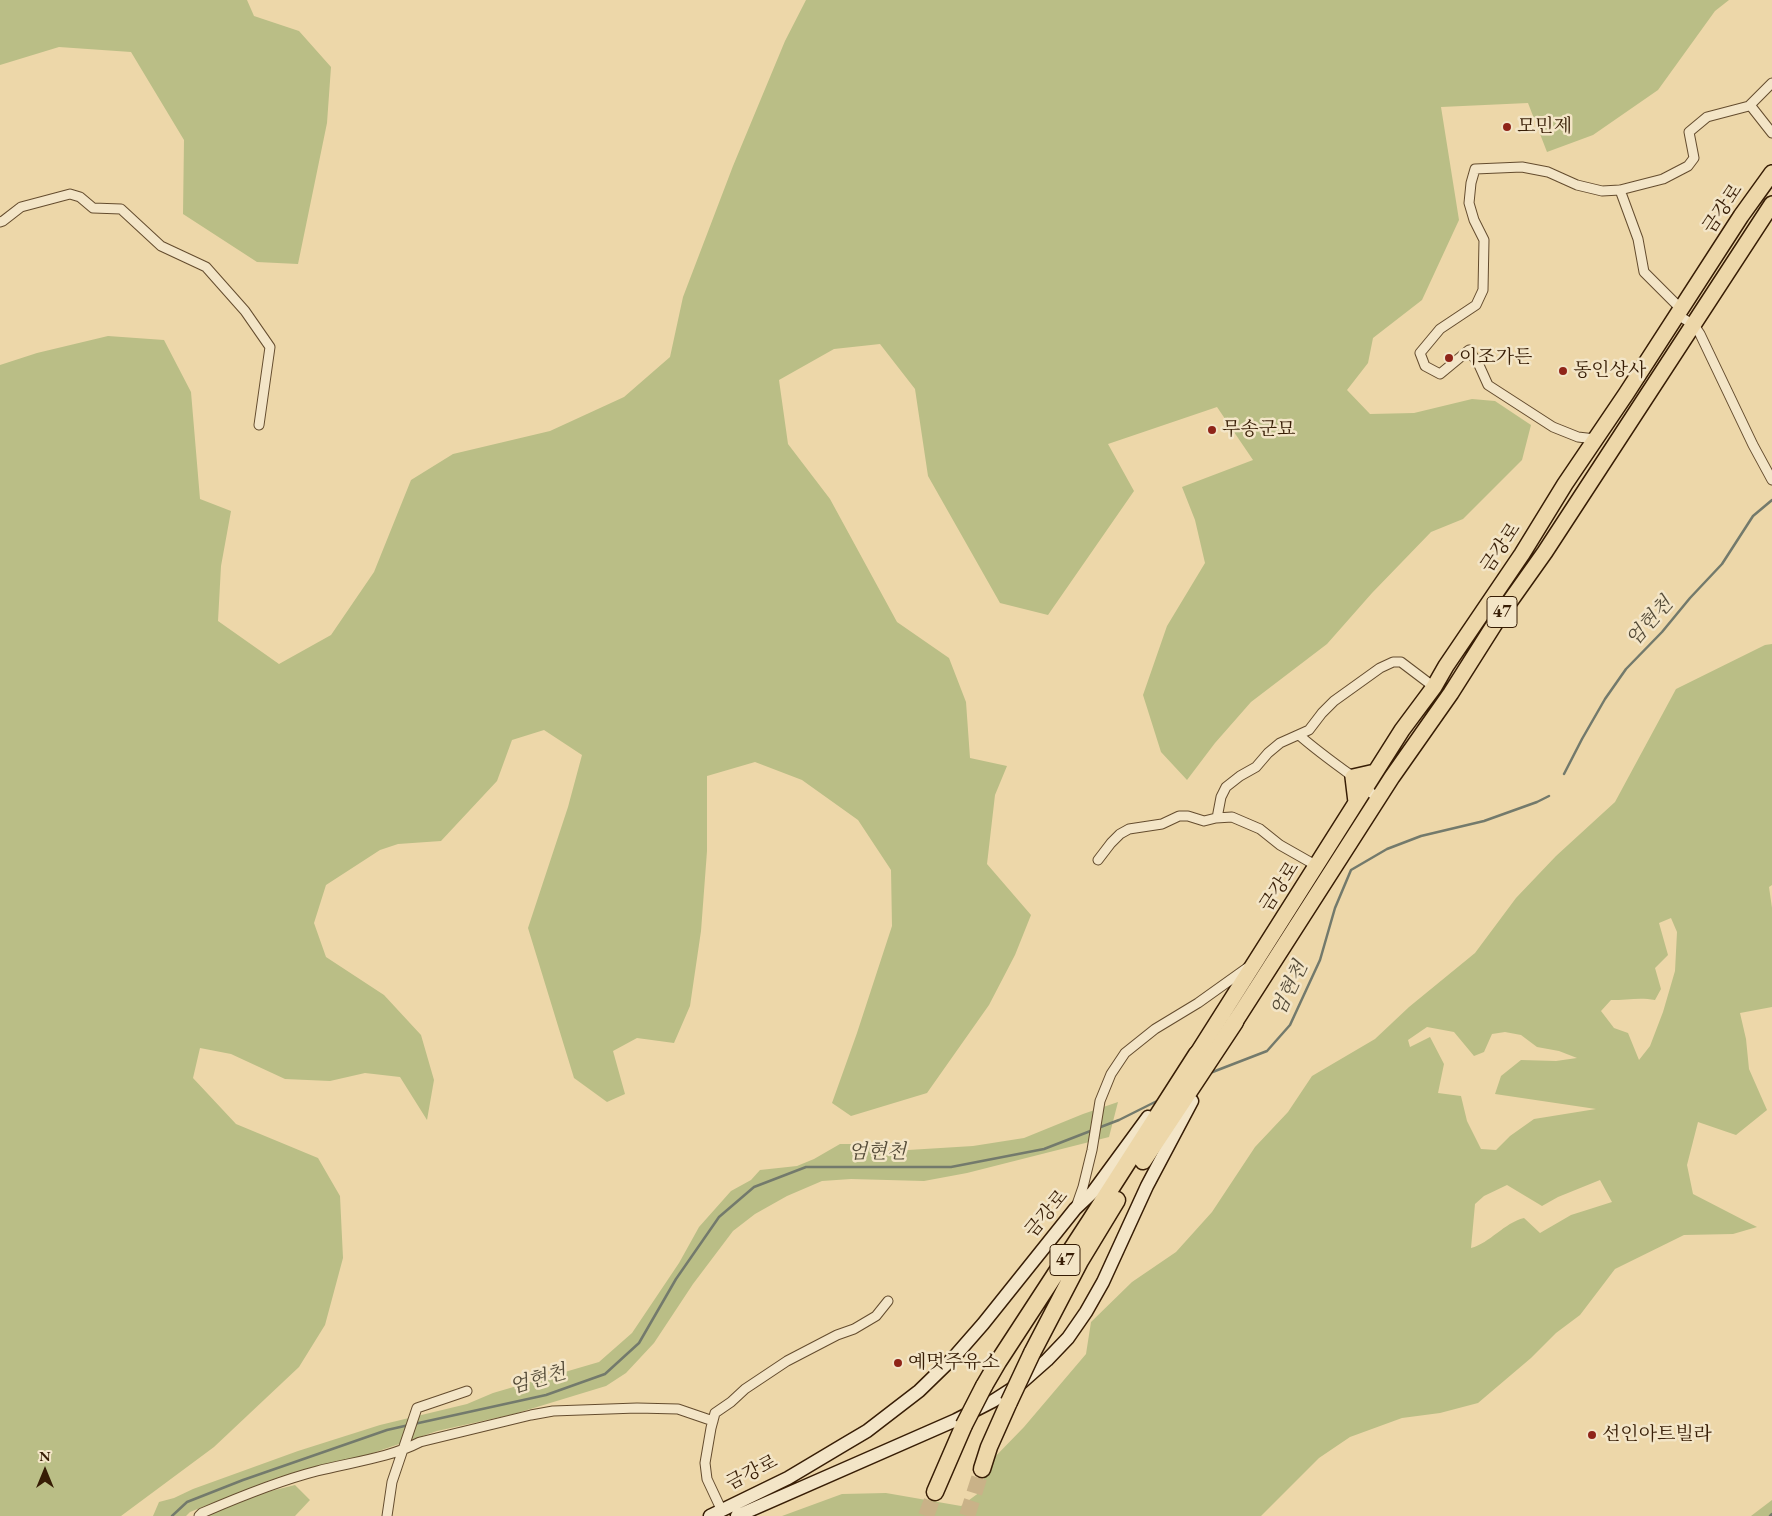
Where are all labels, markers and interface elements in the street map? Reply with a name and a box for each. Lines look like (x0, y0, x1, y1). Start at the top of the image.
place label: 모민제 (1517, 116, 1572, 138)
marker: 모민제 (1501, 121, 1513, 133)
street label: 금강로 (1698, 180, 1748, 238)
place label: 이조가든 (1459, 347, 1532, 369)
marker: 이조가든 (1443, 352, 1455, 364)
place label: 동인상사 (1573, 360, 1646, 382)
marker: 동인상사 (1557, 365, 1569, 377)
place label: 무송군묘 (1222, 419, 1295, 441)
marker: 무송군묘 (1206, 424, 1218, 436)
street label: 금강로 (1476, 519, 1526, 577)
water label: 엄현천 (1622, 592, 1678, 652)
road number: 47 (1487, 596, 1517, 628)
street label: 금강로 (1255, 858, 1305, 916)
water label: 엄현천 (1267, 958, 1313, 1020)
water label: 엄현천 (848, 1141, 906, 1165)
street label: 금강로 (1021, 1186, 1073, 1242)
road number: 47 (1050, 1244, 1080, 1276)
place label: 예멋주유소 (908, 1352, 1000, 1374)
marker: 예멋주유소 (892, 1357, 904, 1369)
water label: 엄현천 (507, 1360, 569, 1400)
place label: 선인아트빌라 (1602, 1424, 1712, 1446)
marker: 선인아트빌라 (1586, 1429, 1598, 1441)
north arrow (20, 1446, 70, 1496)
text: N (39, 1447, 51, 1465)
street label: 금강로 (722, 1450, 782, 1496)

